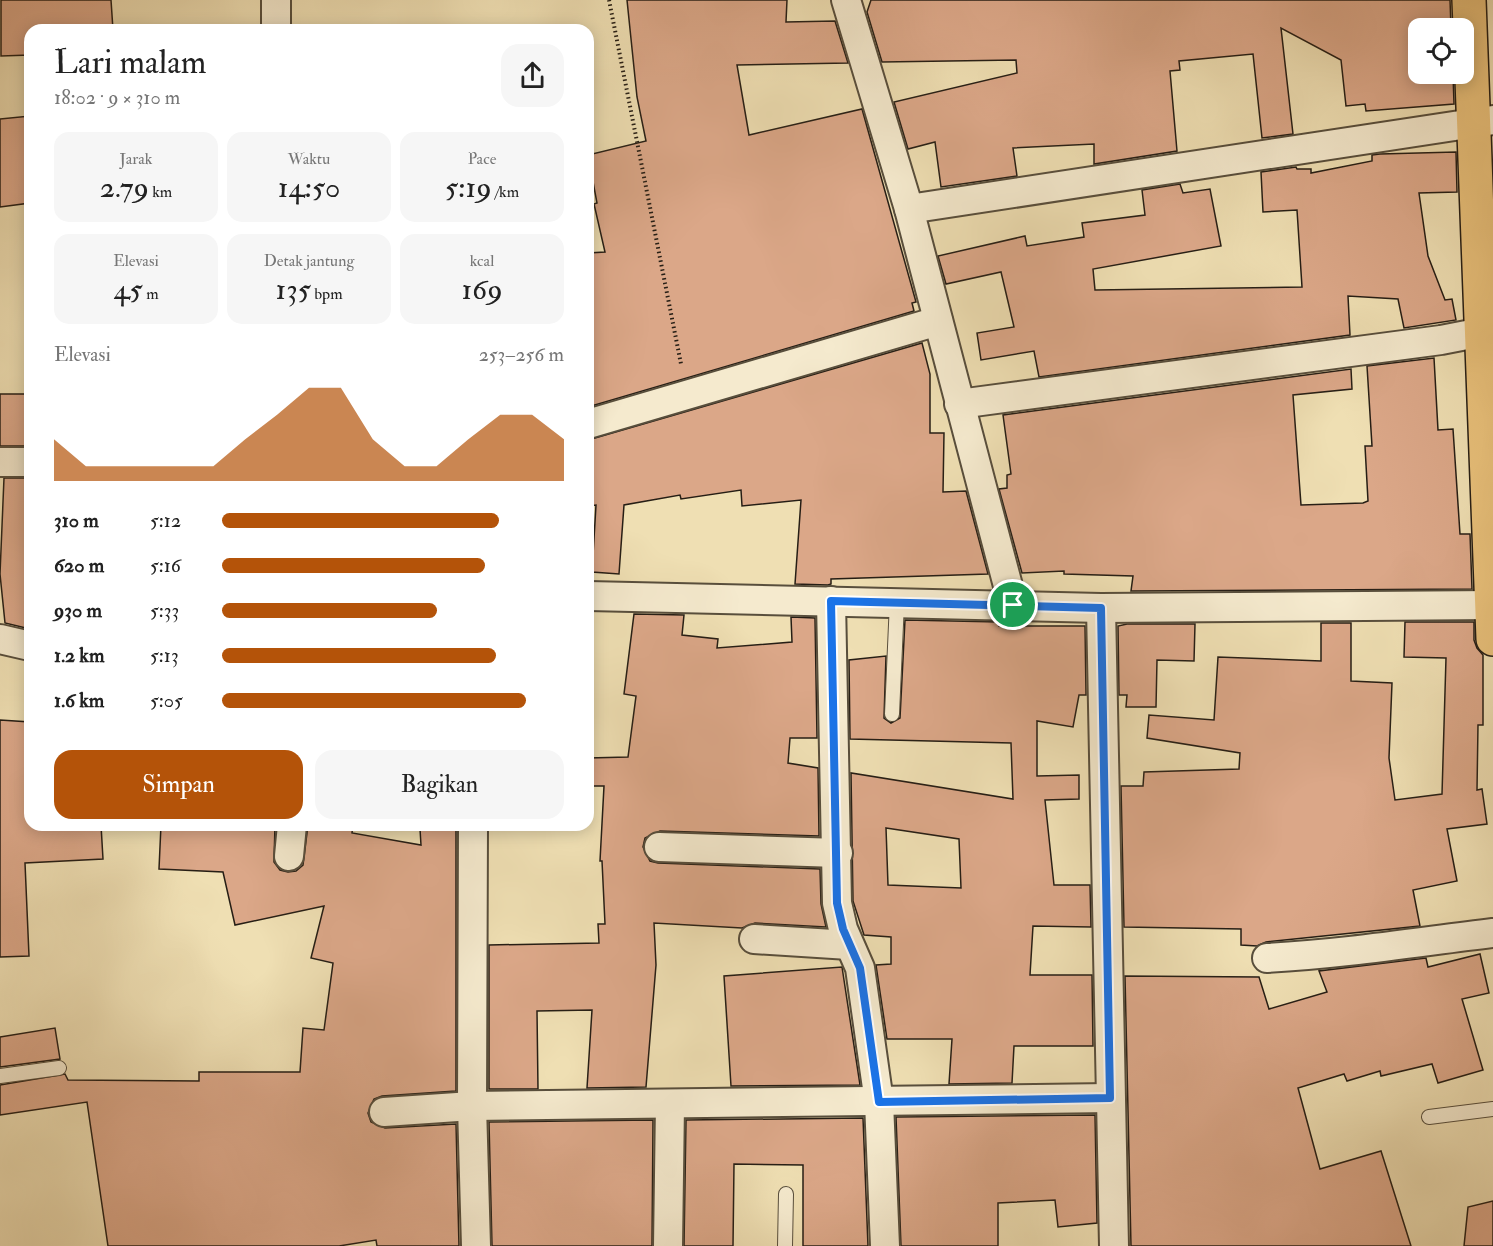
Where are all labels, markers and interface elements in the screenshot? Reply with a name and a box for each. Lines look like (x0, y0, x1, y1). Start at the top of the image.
map controls (1408, 18, 1474, 84)
button: locate (1408, 18, 1474, 84)
text: Lari malam (54, 42, 206, 83)
button: share (501, 44, 564, 107)
text: 18:02 · 9 × 310 m (54, 85, 180, 110)
text: Jarak (120, 149, 152, 169)
text: Waktu (288, 149, 330, 169)
text: Pace (468, 149, 496, 169)
text: 2.79 (100, 169, 149, 206)
text: 14:50 (278, 169, 340, 206)
text: 5:19 (445, 169, 492, 206)
text: km (149, 182, 172, 202)
text: /km (492, 182, 519, 202)
text: Elevasi (113, 251, 159, 271)
text: Detak jantung (264, 251, 354, 271)
text: kcal (470, 251, 494, 271)
text: 45 (113, 271, 143, 308)
text: 135 (275, 271, 311, 308)
text: 169 (461, 271, 503, 308)
text: m (143, 284, 159, 304)
text: bpm (311, 284, 343, 304)
text: Elevasi (54, 342, 111, 367)
text: 253–256 m (479, 342, 564, 367)
text: 310 m (54, 508, 99, 533)
text: 5:12 (150, 508, 181, 533)
text: 620 m (54, 553, 104, 578)
text: 5:16 (150, 553, 181, 578)
pin (987, 579, 1038, 630)
icon: arrive (996, 588, 1029, 621)
text: 930 m (54, 598, 102, 623)
text: 5:33 (150, 598, 179, 623)
text: 1.2 km (54, 643, 104, 668)
text: 5:13 (150, 643, 179, 668)
text: 1.6 km (54, 688, 104, 713)
text: 5:05 (150, 688, 183, 713)
button: Simpan (54, 750, 303, 819)
button: Bagikan (315, 750, 564, 819)

